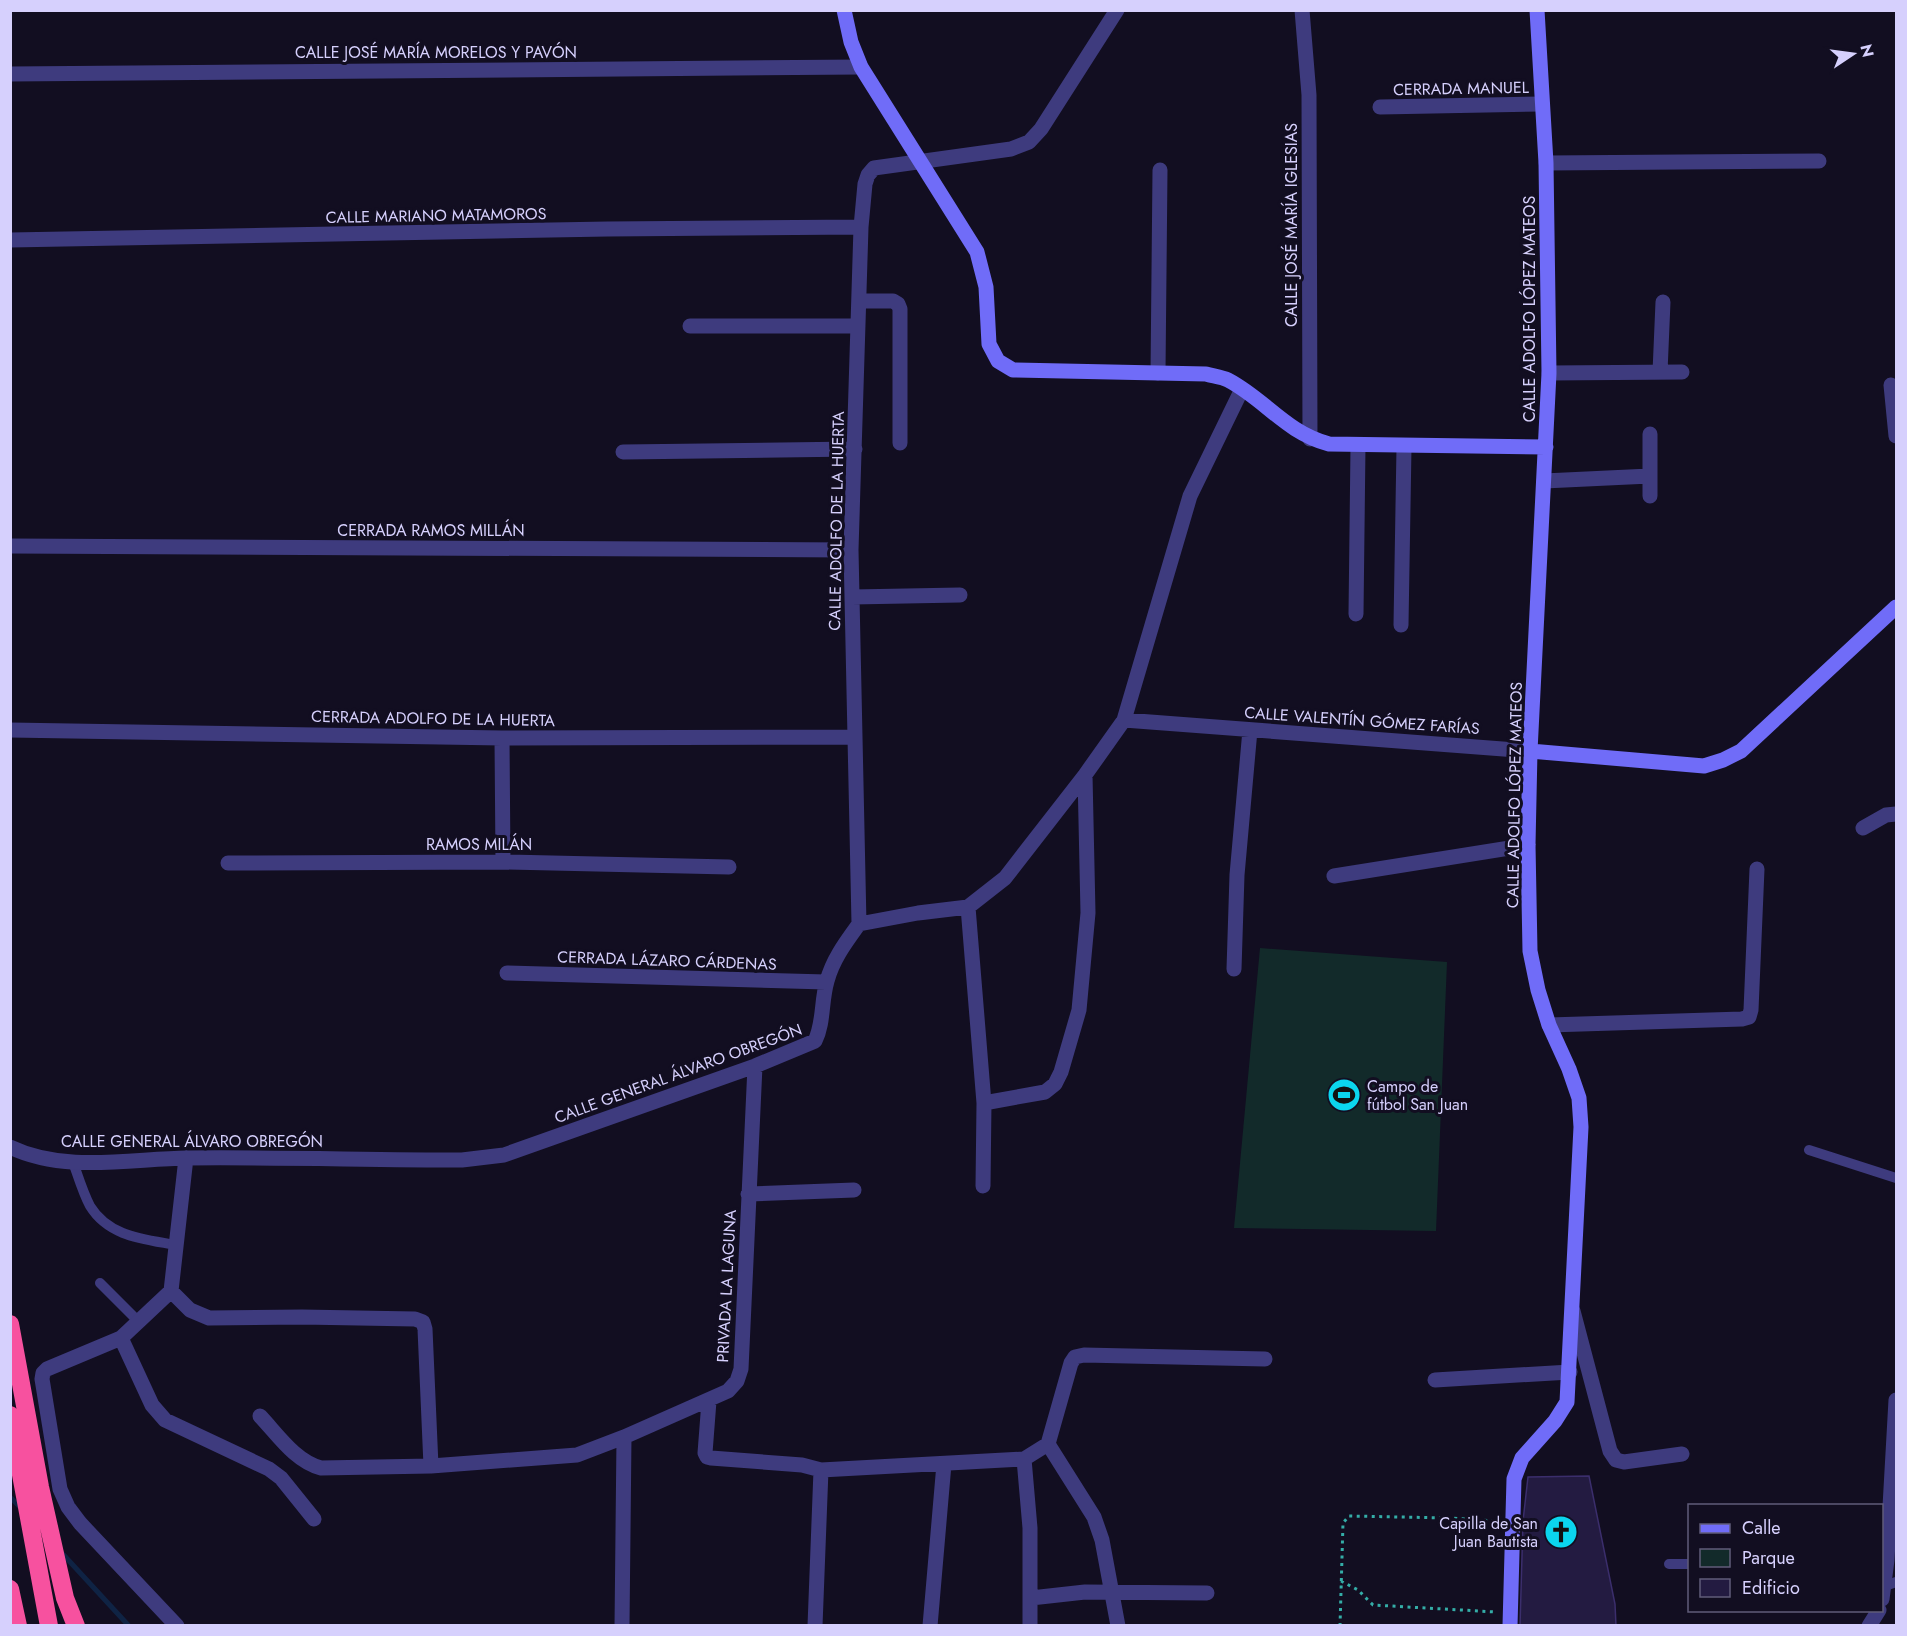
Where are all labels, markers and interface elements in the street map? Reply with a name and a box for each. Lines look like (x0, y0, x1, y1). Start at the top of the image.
north arrow (1823, 24, 1883, 84)
street label: CALLE JOSÉ MARÍA MORELOS Y PAVÓN (295, 41, 577, 64)
text: N (1854, 42, 1880, 60)
street label: CERRADA MANUEL (1393, 76, 1530, 101)
street label: CALLE JOSÉ MARÍA IGLESIAS (1280, 123, 1303, 327)
street label: CALLE ADOLFO LÓPEZ MATEOS (1518, 196, 1541, 422)
street label: CALLE MARIANO MATAMOROS (325, 202, 547, 229)
street label: CALLE ADOLFO DE LA HUERTA (823, 411, 850, 631)
street label: CERRADA RAMOS MILLÁN (337, 519, 525, 542)
street label: CALLE ADOLFO LÓPEZ MATEOS (1501, 681, 1528, 908)
street label: CALLE VALENTÍN GÓMEZ FARÍAS (1244, 701, 1481, 740)
street label: CERRADA ADOLFO DE LA HUERTA (311, 705, 556, 732)
street label: RAMOS MILÁN (426, 833, 532, 856)
street label: CERRADA LÁZARO CÁRDENAS (557, 945, 777, 976)
street label: CALLE GENERAL ÁLVARO OBREGÓN (551, 1018, 805, 1129)
place label: Campo de fútbol San Juan (1367, 1075, 1468, 1116)
sports icon: Campo de fútbol San Juan (1326, 1077, 1362, 1113)
street label: CALLE GENERAL ÁLVARO OBREGÓN (61, 1130, 323, 1153)
street label: PRIVADA LA LAGUNA (711, 1209, 742, 1363)
legend (1688, 1504, 1883, 1612)
place label: Capilla de San Juan Bautista (1439, 1512, 1538, 1553)
church icon: Capilla de San Juan Bautista (1543, 1514, 1579, 1550)
text: Calle (1742, 1515, 1781, 1541)
text: Parque (1742, 1545, 1795, 1571)
text: Edificio (1742, 1575, 1800, 1601)

